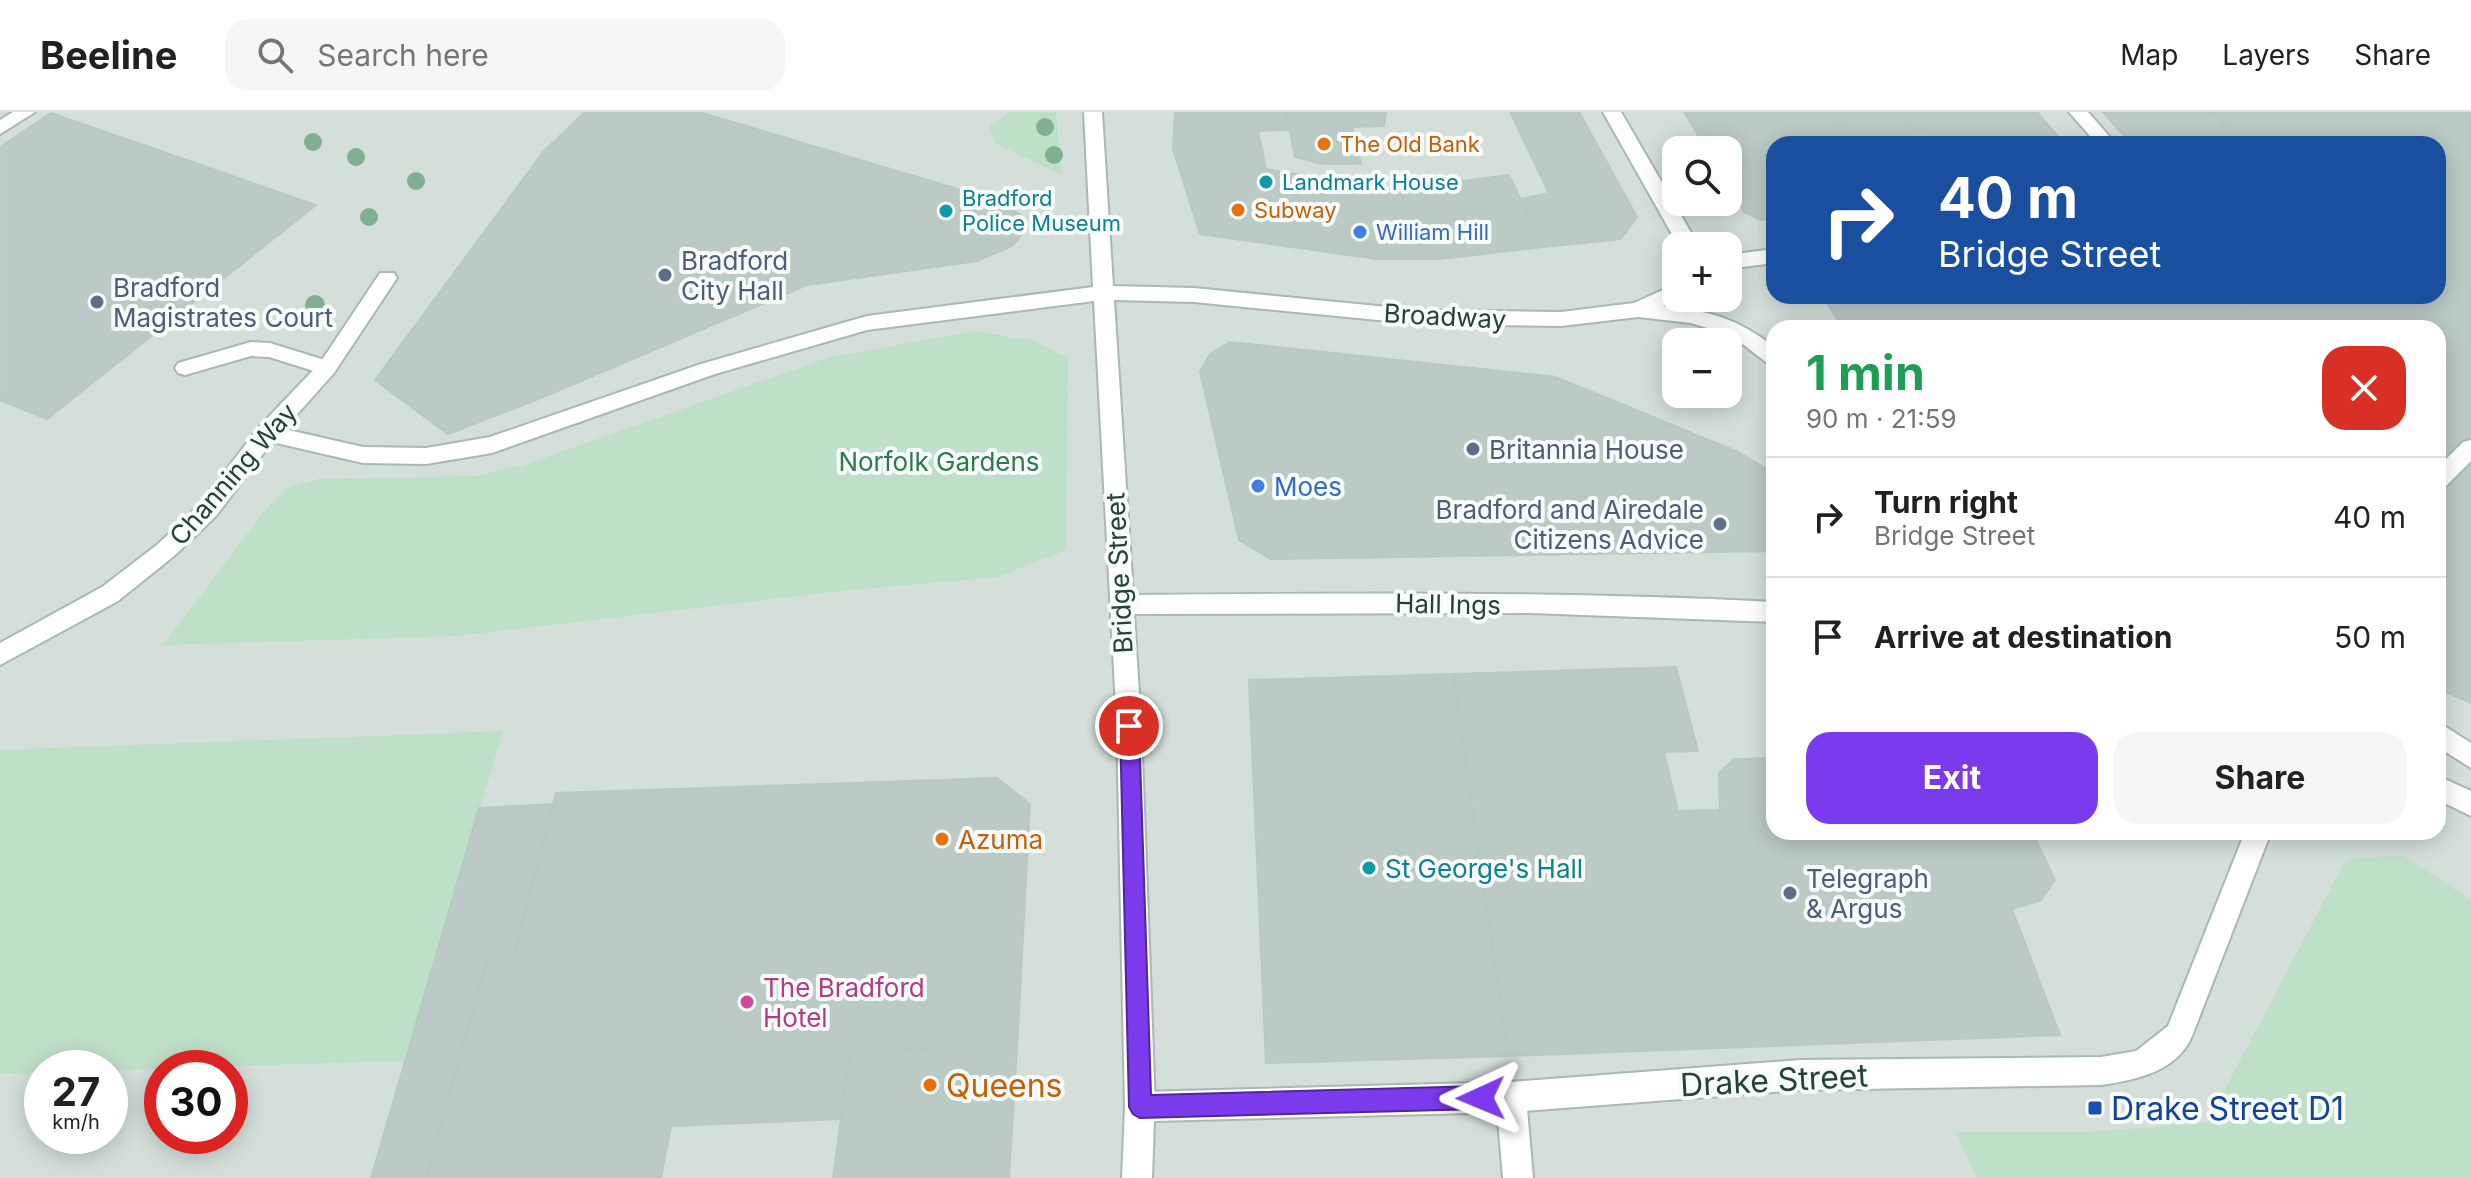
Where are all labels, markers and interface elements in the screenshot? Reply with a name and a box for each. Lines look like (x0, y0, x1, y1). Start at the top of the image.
search box (225, 19, 785, 91)
text: Beeline (40, 32, 177, 78)
icon: search (253, 33, 297, 77)
text: Search here (317, 37, 489, 73)
text: Map (2120, 38, 2178, 72)
text: Layers (2222, 38, 2310, 72)
text: Share (2354, 38, 2431, 72)
place label: The Old Bank (1340, 131, 1480, 157)
marker: The Old Bank (1315, 135, 1333, 153)
map controls (1662, 136, 1742, 408)
button: search (1662, 136, 1742, 216)
text: 40 m (1938, 164, 2078, 232)
icon: right (1806, 168, 1910, 272)
place label: Landmark House (1282, 169, 1459, 195)
marker: Landmark House (1257, 173, 1275, 191)
place label: Bradford Police Museum (962, 185, 1121, 236)
place label: Subway (1254, 197, 1337, 223)
marker: Subway (1229, 201, 1247, 219)
marker: Bradford Police Museum (937, 202, 955, 220)
place label: William Hill (1376, 219, 1489, 245)
marker: William Hill (1351, 223, 1369, 241)
button: + (1662, 232, 1742, 312)
text: Bridge Street (1938, 232, 2161, 276)
place label: Bradford City Hall (681, 245, 788, 306)
marker: Bradford City Hall (656, 266, 674, 284)
place label: Bradford Magistrates Court (113, 272, 333, 333)
marker: Bradford Magistrates Court (88, 293, 106, 311)
street label: Broadway (1383, 297, 1507, 335)
button: − (1662, 328, 1742, 408)
text: 1 min (1806, 343, 1925, 402)
button: close (2322, 346, 2406, 430)
street label: Channing Way (163, 397, 303, 551)
text: 90 m · 21:59 (1806, 403, 1957, 434)
place label: Britannia House (1489, 434, 1684, 465)
marker: Britannia House (1464, 440, 1482, 458)
park label: Norfolk Gardens (838, 446, 1040, 477)
place label: Moes (1274, 471, 1342, 502)
marker: Moes (1249, 477, 1267, 495)
text: Turn right (1874, 484, 2018, 520)
street label: Bridge Street (1099, 492, 1139, 654)
place label: Bradford and Airedale Citizens Advice (1436, 494, 1704, 555)
icon: right (1806, 495, 1850, 539)
text: 40 m (2333, 499, 2406, 535)
marker: Bradford and Airedale Citizens Advice (1711, 515, 1729, 533)
text: Bridge Street (1874, 520, 2035, 551)
street label: Hall Ings (1395, 588, 1501, 620)
icon: arrive (1806, 615, 1850, 659)
text: Arrive at destination (1874, 619, 2172, 655)
text: 50 m (2334, 619, 2406, 655)
pin (1095, 692, 1163, 760)
icon: arrive (1107, 704, 1151, 748)
button: Exit (1806, 732, 2098, 824)
button: Share (2114, 732, 2406, 824)
place label: Azuma (958, 824, 1043, 855)
marker: Azuma (933, 830, 951, 848)
place label: St George's Hall (1385, 853, 1583, 884)
marker: St George's Hall (1360, 859, 1378, 877)
place label: Telegraph & Argus (1806, 863, 1929, 924)
marker: Telegraph & Argus (1781, 884, 1799, 902)
place label: The Bradford Hotel (763, 972, 925, 1033)
marker: The Bradford Hotel (738, 993, 756, 1011)
speed limit sign: 30 (144, 1050, 248, 1154)
position arrow (1439, 1056, 1523, 1140)
street label: Drake Street (1679, 1056, 1869, 1104)
place label: Queens (946, 1066, 1063, 1105)
text: 27 (52, 1067, 100, 1116)
marker: Queens (921, 1076, 939, 1094)
place label: Drake Street D1 (2111, 1089, 2344, 1128)
marker: Drake Street D1 (2086, 1099, 2104, 1117)
text: km/h (52, 1110, 100, 1134)

